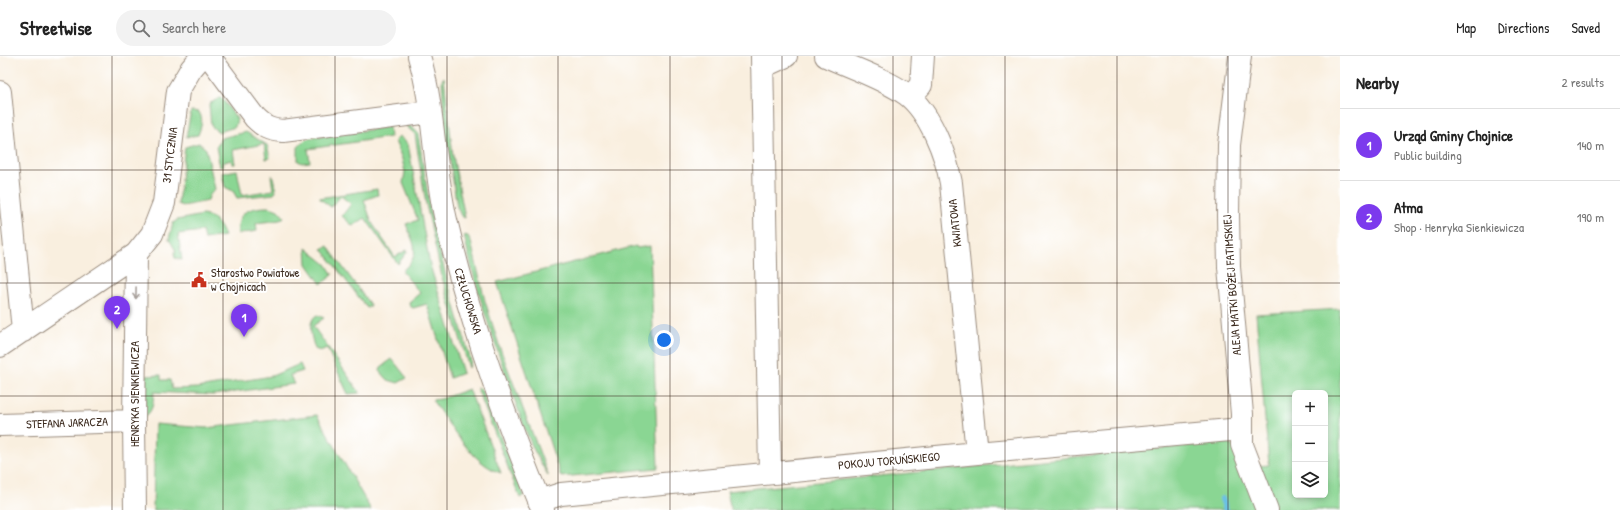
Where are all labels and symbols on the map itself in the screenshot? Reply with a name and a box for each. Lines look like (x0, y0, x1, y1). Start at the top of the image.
street label: 31 STYCZNIA (158, 126, 181, 184)
street label: KWIATOWA (944, 198, 965, 248)
street label: ALEJA MATKI BOŻEJ FATIMSKIEJ (1218, 214, 1245, 356)
place label: Starostwo Powiatowe w Chojnicach (211, 264, 300, 295)
street label: CZŁUCHOWSKA (450, 266, 487, 336)
public building icon: Starostwo Powiatowe w Chojnicach (190, 271, 208, 289)
one-way arrow (132, 286, 139, 299)
pin: 2 (104, 296, 130, 329)
pin: 1 (231, 304, 257, 337)
your location (654, 330, 674, 350)
street label: HENRYKA SIENKIEWICZA (126, 341, 143, 447)
street label: STEFANA JARACZA (26, 413, 108, 432)
street label: POKOJU TORUŃSKIEGO (837, 448, 941, 473)

